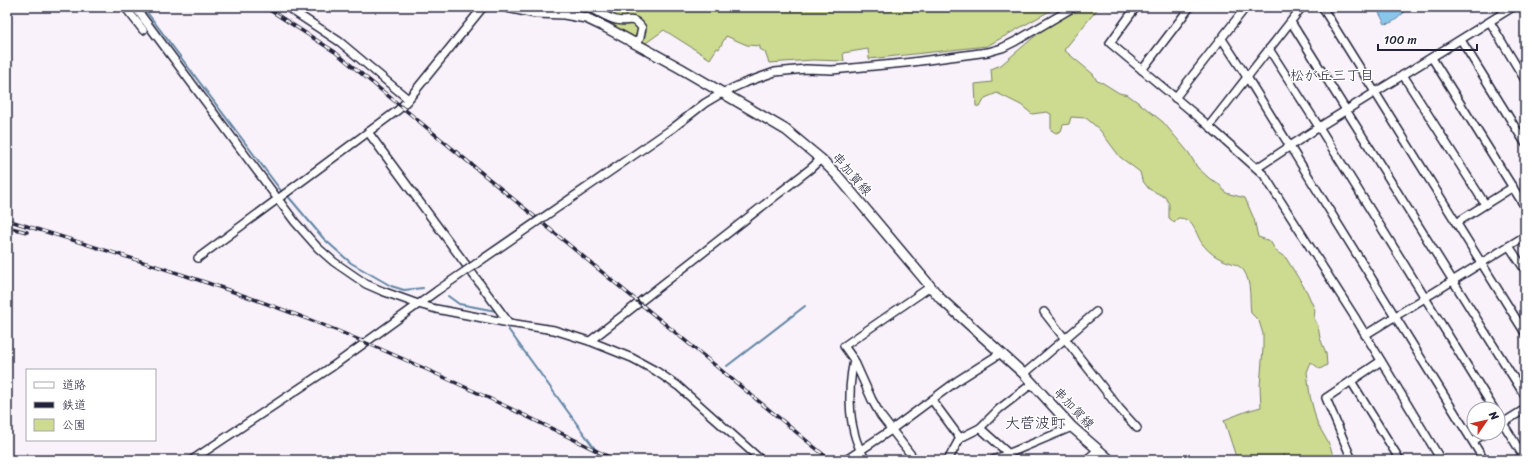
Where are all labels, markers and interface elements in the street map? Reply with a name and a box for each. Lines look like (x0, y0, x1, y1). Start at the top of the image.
scale bar (1378, 26, 1477, 52)
text: 100 m (1384, 29, 1417, 51)
district label: 松が丘三丁目 (1290, 63, 1374, 88)
street label: 串加賀線 (826, 147, 878, 202)
legend (26, 369, 156, 441)
text: 道路 (62, 374, 86, 396)
street label: 串加賀線 (1048, 381, 1101, 435)
text: 鉄道 (62, 394, 86, 416)
north arrow (1466, 401, 1506, 441)
text: N (1483, 406, 1504, 424)
district label: 大菅波町 (1005, 410, 1066, 436)
text: 公園 (62, 414, 86, 436)

